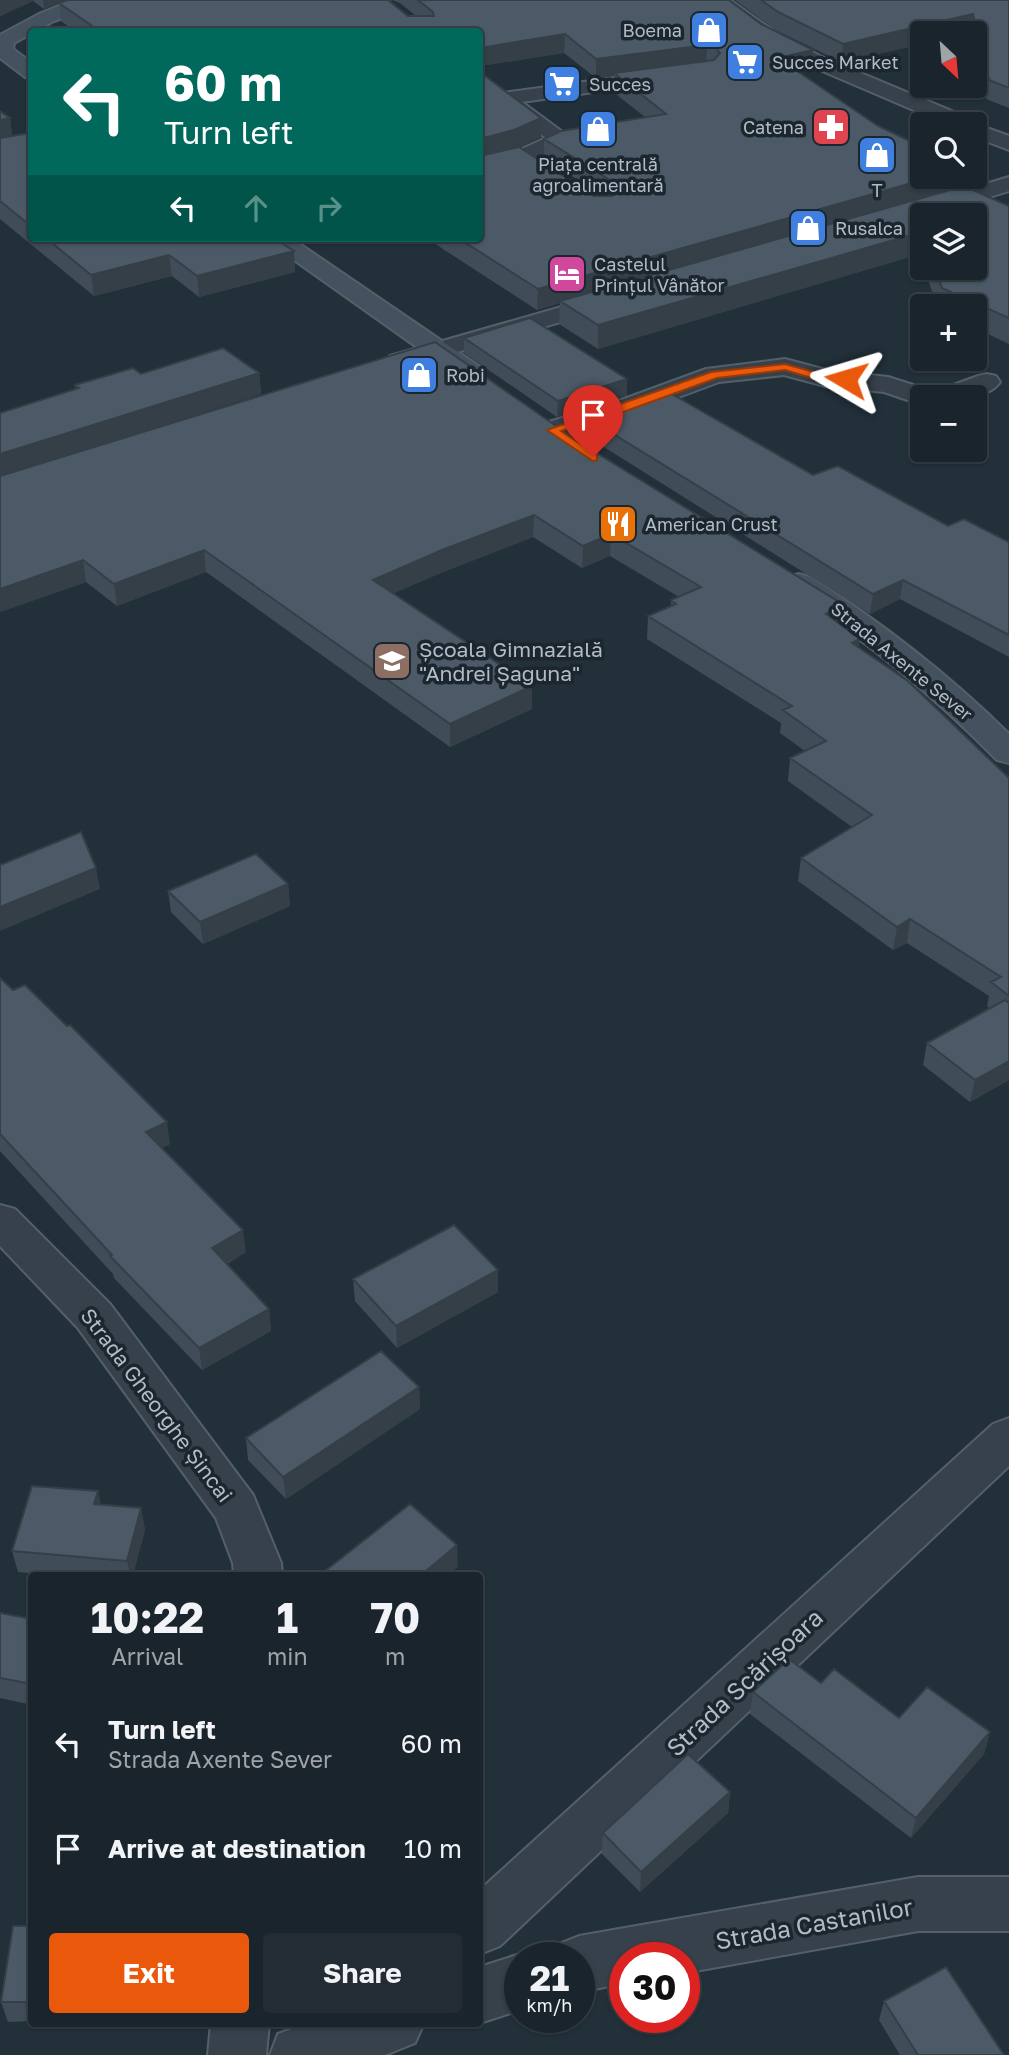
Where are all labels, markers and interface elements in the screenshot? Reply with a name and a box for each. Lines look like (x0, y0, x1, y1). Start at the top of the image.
shop icon: Boema (688, 9, 730, 51)
place label: Boema (623, 19, 682, 41)
north arrow (910, 21, 987, 98)
map controls (910, 21, 987, 462)
supermarket icon: Succes Market (724, 41, 766, 83)
place label: Succes Market (772, 51, 899, 73)
text: 60 m (164, 53, 282, 112)
icon: left (49, 56, 140, 147)
supermarket icon: Succes (541, 63, 583, 105)
place label: Succes (589, 73, 651, 95)
pharmacy icon: Catena (810, 106, 852, 148)
shop icon: Piața centrală agroalimentară (577, 108, 619, 150)
button: search (910, 112, 987, 189)
text: Turn left (164, 113, 293, 151)
place label: Catena (743, 116, 804, 138)
shop icon: T (856, 134, 898, 176)
place label: Piața centrală agroalimentară (532, 153, 664, 196)
place label: T (871, 179, 883, 201)
icon: left (164, 189, 202, 227)
icon: ahead (237, 189, 275, 227)
icon: right (310, 189, 348, 227)
button: layers (910, 203, 987, 280)
shop icon: Rusalca (787, 207, 829, 249)
place label: Rusalca (835, 217, 903, 239)
hotel icon: Castelul Prințul Vânător (546, 253, 588, 295)
place label: Castelul Prințul Vânător (594, 253, 724, 296)
button: + (910, 294, 987, 371)
position arrow (809, 342, 883, 416)
shop icon: Robi (398, 354, 440, 396)
place label: Robi (446, 364, 485, 386)
pin (563, 385, 623, 457)
button: − (910, 385, 987, 462)
icon: arrive (574, 396, 612, 434)
restaurant icon: American Crust (597, 503, 639, 545)
place label: American Crust (645, 513, 778, 535)
street label: Strada Axente Sever (827, 597, 977, 725)
place label: Școala Gimnazială "Andrei Șaguna" (419, 636, 603, 686)
school or university icon: Școala Gimnazială "Andrei Șaguna" (371, 640, 413, 682)
street label: Strada Gheorghe Șincai (76, 1303, 238, 1507)
text: 10:22 (91, 1592, 204, 1642)
text: 1 (276, 1592, 298, 1642)
text: 70 (370, 1592, 420, 1642)
street label: Strada Scărișoara (660, 1602, 829, 1762)
text: Arrival (111, 1642, 183, 1670)
text: min (267, 1642, 308, 1670)
text: m (385, 1642, 405, 1670)
text: Turn left (108, 1714, 216, 1745)
icon: left (49, 1725, 87, 1763)
text: 60 m (401, 1728, 462, 1759)
text: Strada Axente Sever (108, 1745, 332, 1773)
icon: arrive (49, 1830, 87, 1868)
text: Arrive at destination (108, 1833, 366, 1864)
text: 10 m (404, 1833, 462, 1864)
street label: Strada Castanilor (713, 1891, 915, 1955)
button: Exit (49, 1933, 249, 2013)
button: Share (263, 1933, 462, 2013)
speed limit sign: 30 (609, 1942, 700, 2033)
text: 21 (530, 1957, 569, 1999)
text: km/h (527, 1994, 572, 2016)

